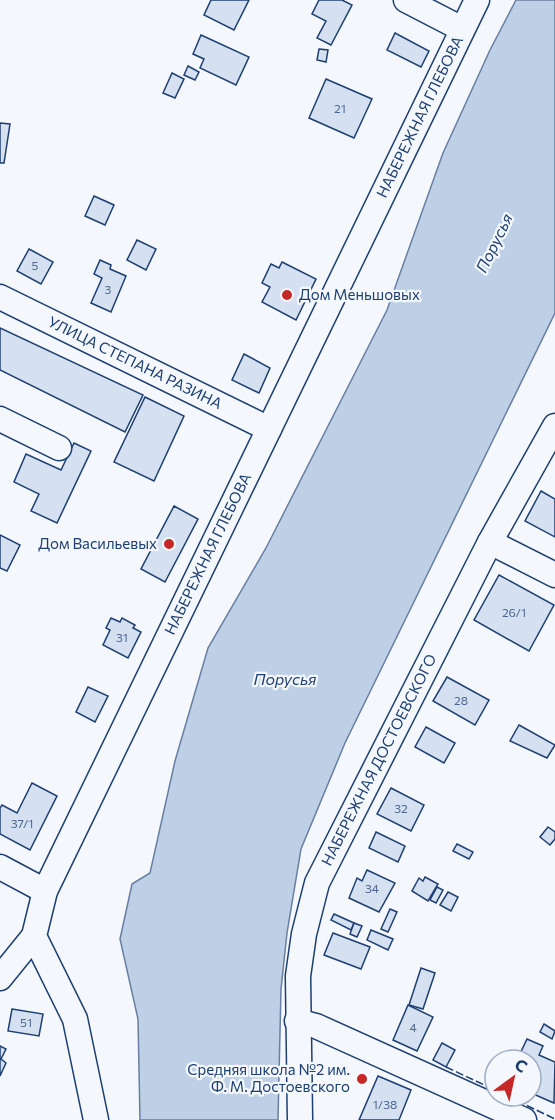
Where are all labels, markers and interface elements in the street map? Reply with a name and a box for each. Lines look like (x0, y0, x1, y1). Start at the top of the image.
street label: НАБЕРЕЖНАЯ ГЛЕБОВА (372, 33, 466, 200)
house number: 21 (334, 101, 346, 115)
water label: Порусья (471, 210, 516, 275)
house number: 5 (32, 258, 39, 272)
house number: 3 (105, 282, 112, 296)
place label: Дом Меньшовых (299, 285, 420, 303)
marker: Дом Меньшовых (280, 288, 294, 302)
street label: УЛИЦА СТЕПАНА РАЗИНА (46, 312, 225, 412)
street label: НАБЕРЕЖНАЯ ГЛЕБОВА (160, 470, 254, 637)
place label: Дом Васильевых (38, 534, 157, 552)
marker: Дом Васильевых (162, 537, 176, 551)
house number: 26/1 (502, 605, 526, 619)
house number: 31 (116, 630, 128, 644)
street label: НАБЕРЕЖНАЯ ДОСТОЕВСКОГО (317, 651, 439, 868)
water label: Порусья (253, 669, 317, 688)
house number: 28 (454, 693, 468, 707)
house number: 32 (394, 801, 408, 815)
house number: 37/1 (11, 816, 33, 830)
house number: 34 (365, 881, 379, 895)
house number: 51 (20, 1015, 32, 1029)
house number: 4 (409, 1020, 417, 1034)
north arrow (483, 1048, 543, 1108)
text: С (512, 1054, 531, 1076)
place label: Средняя школа №2 им. Ф. М. Достоевского (187, 1060, 350, 1095)
marker: Средняя школа №2 им. Ф. М. Достоевского (355, 1072, 369, 1086)
house number: 1/38 (373, 1097, 397, 1111)

